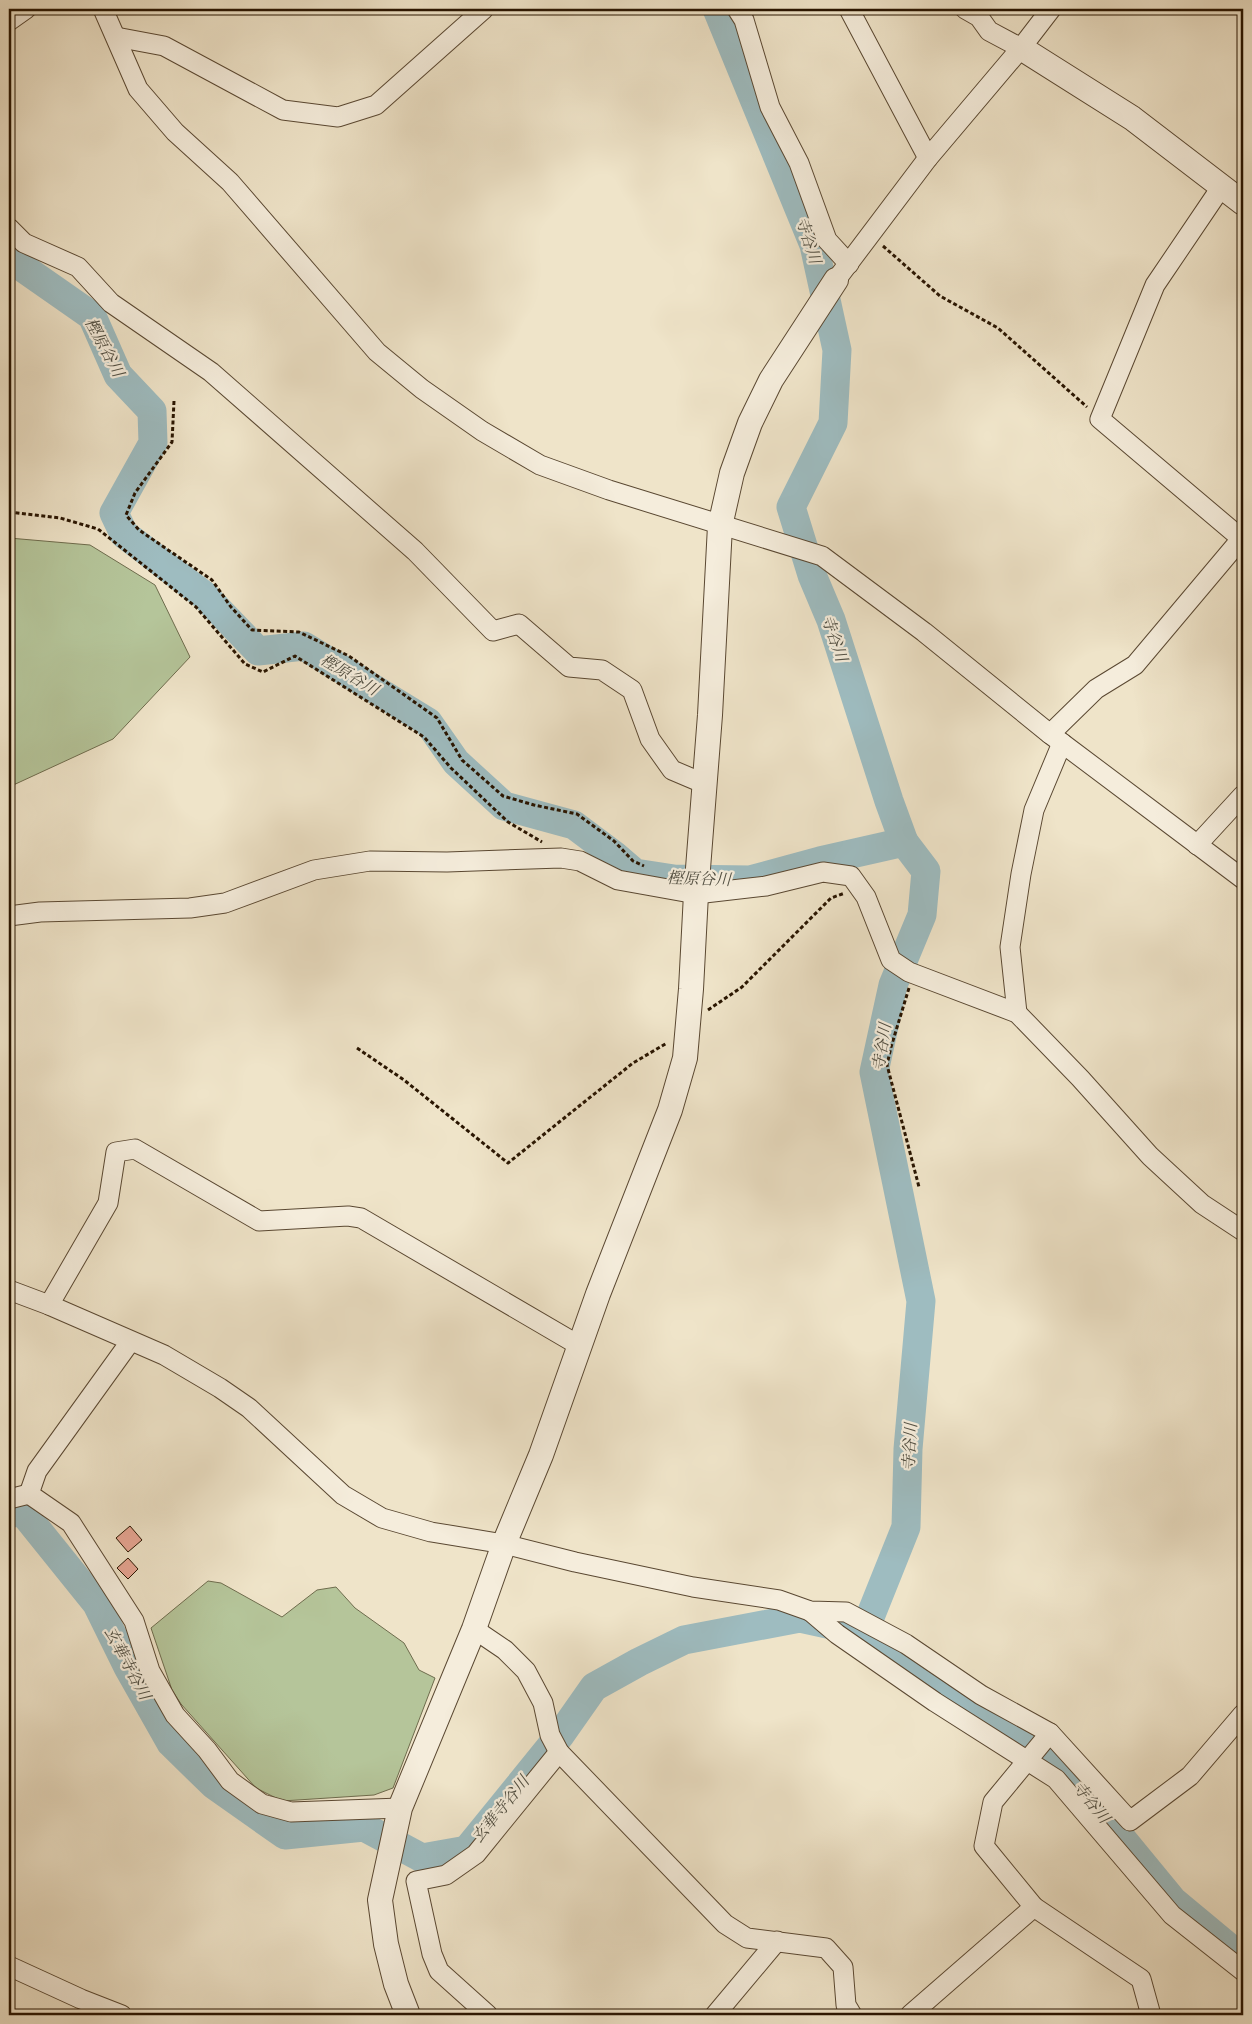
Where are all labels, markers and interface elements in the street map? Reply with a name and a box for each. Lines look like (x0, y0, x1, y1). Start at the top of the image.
water label: 寺谷川 (790, 213, 828, 268)
water label: 樫原谷川 (79, 313, 132, 383)
water label: 寺谷川 (816, 611, 855, 666)
water label: 樫原谷川 (316, 647, 385, 702)
water label: 樫原谷川 (667, 865, 733, 891)
water label: 寺谷川 (865, 1019, 897, 1073)
water label: 寺谷川 (896, 1420, 922, 1472)
water label: 玄華寺谷川 (99, 1622, 158, 1706)
water label: 玄華寺谷川 (465, 1769, 536, 1848)
water label: 寺谷川 (1068, 1776, 1118, 1830)

